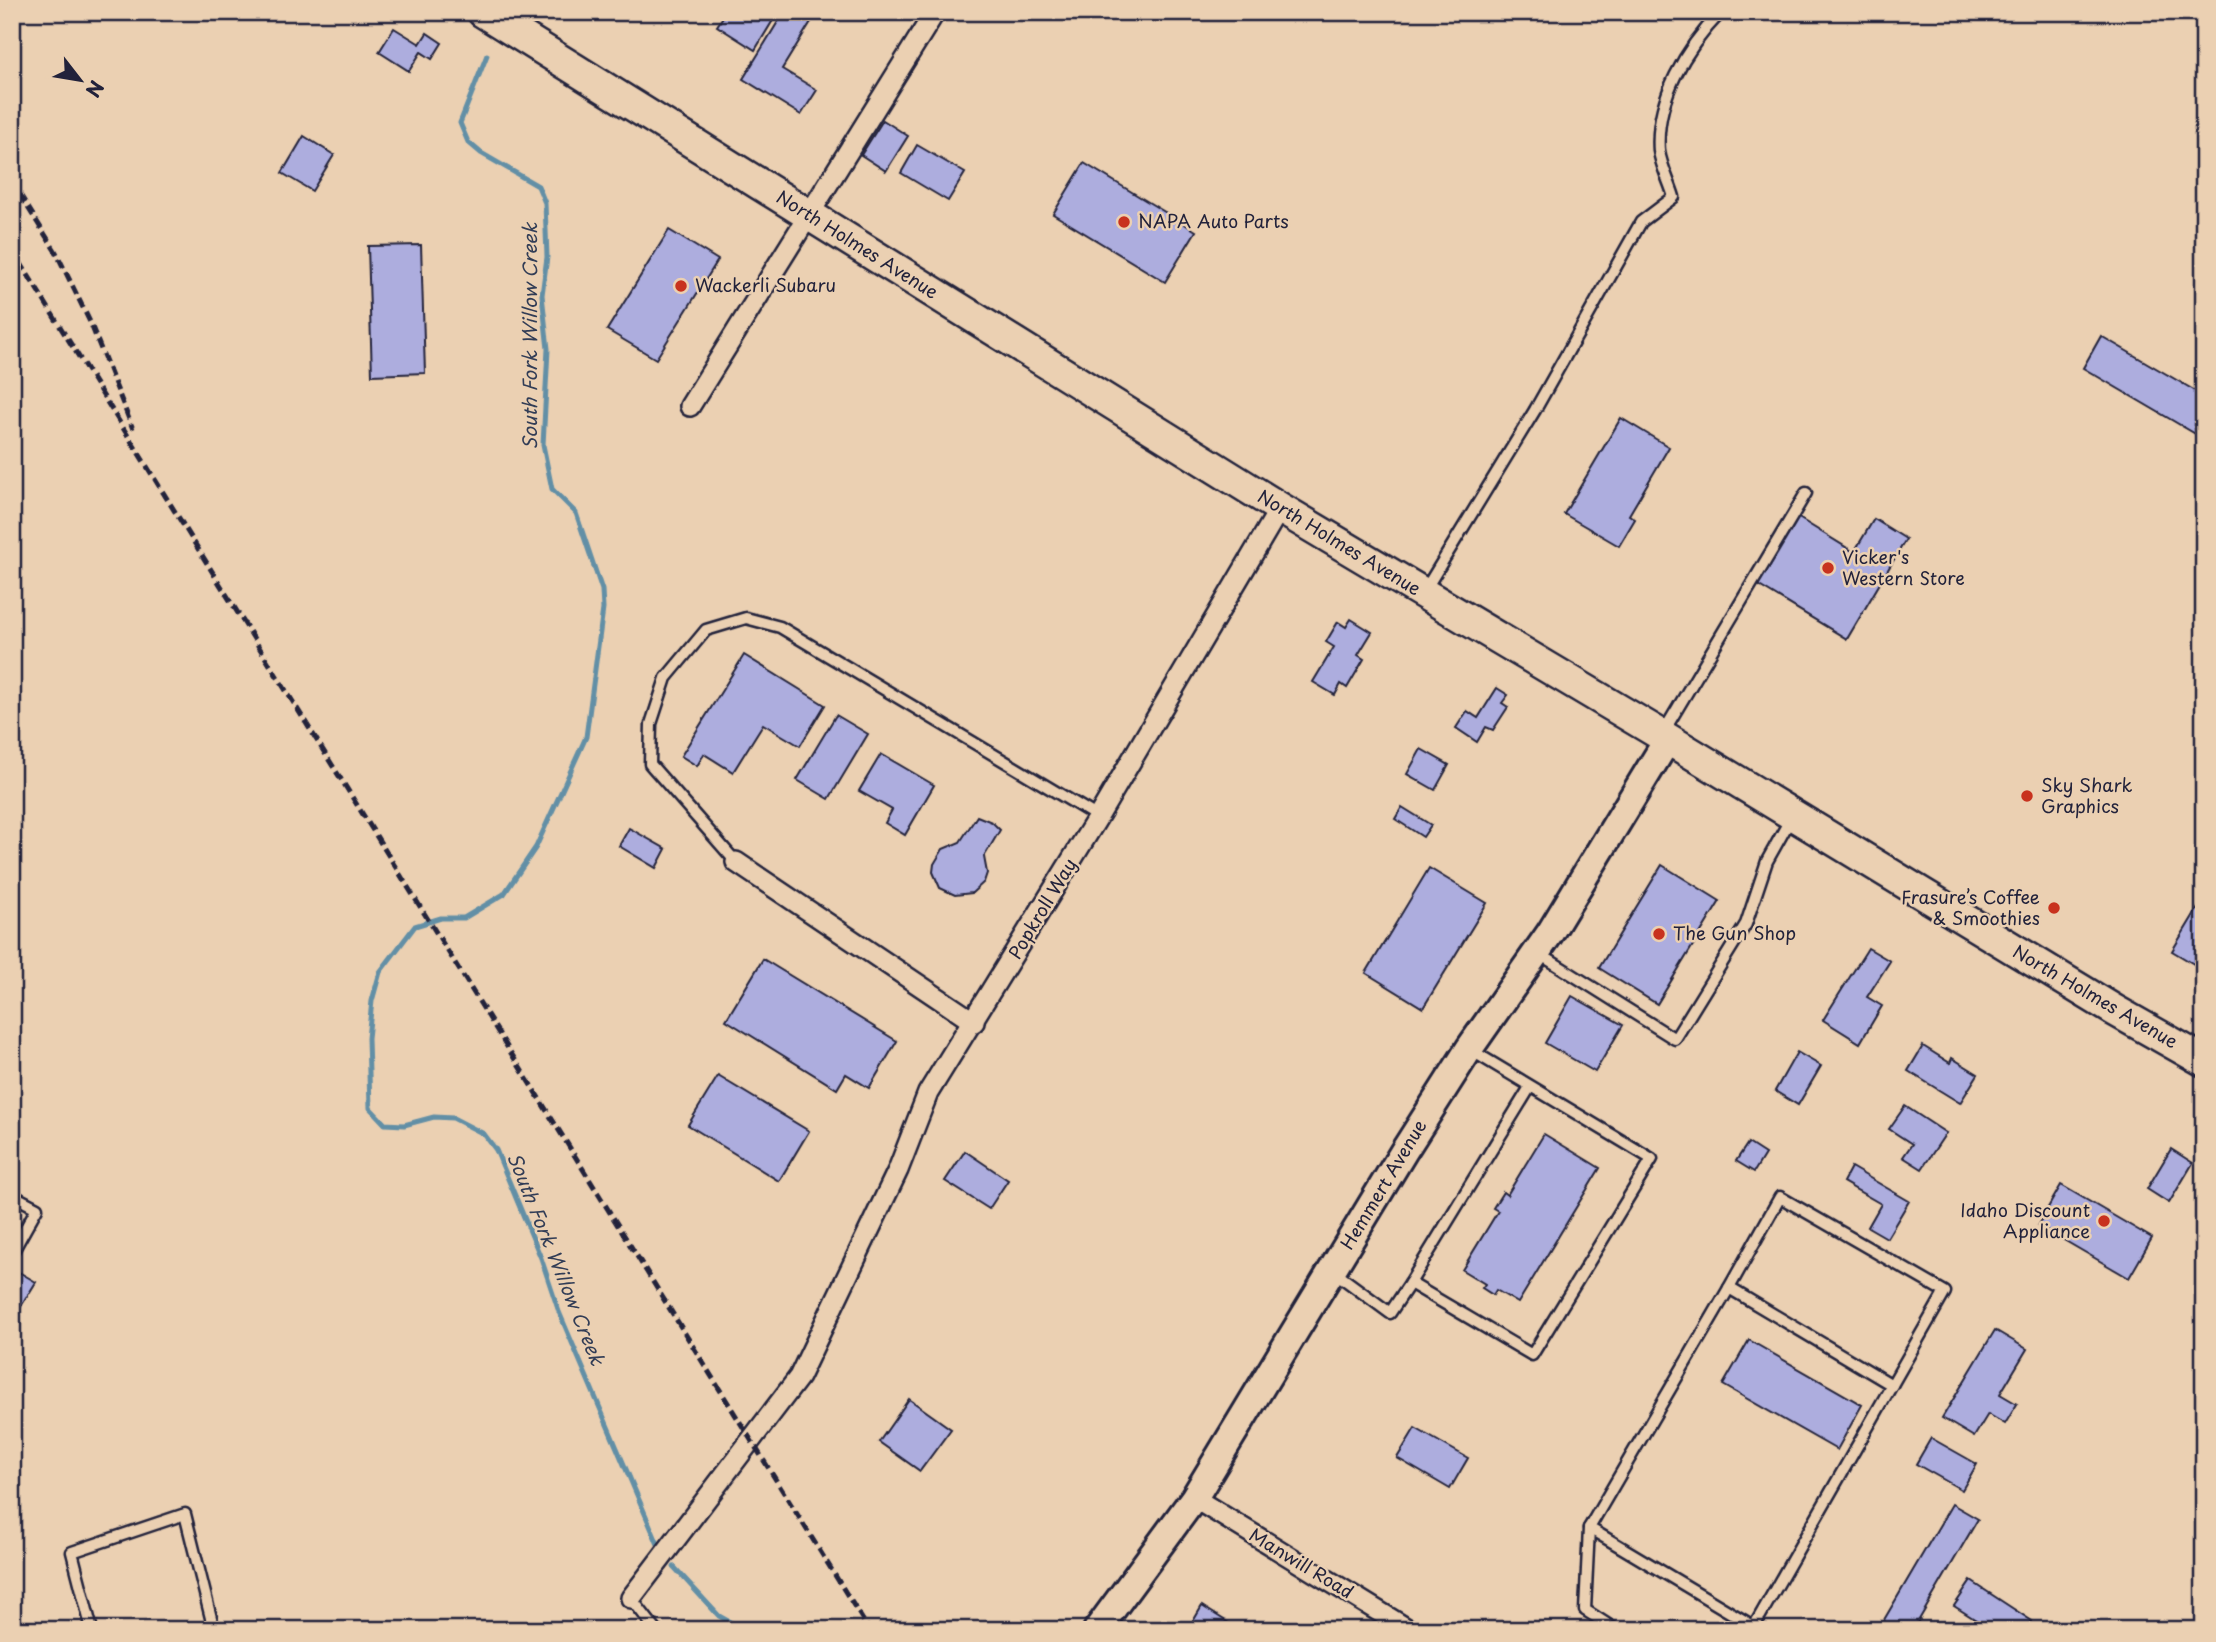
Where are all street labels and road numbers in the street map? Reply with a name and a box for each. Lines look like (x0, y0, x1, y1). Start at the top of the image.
street label: North Holmes Avenue (772, 183, 944, 305)
street label: North Holmes Avenue (1253, 482, 1427, 601)
street label: Popkroll Way (1001, 853, 1082, 964)
street label: North Holmes Avenue (2008, 937, 2183, 1054)
street label: Hemmert Avenue (1333, 1114, 1432, 1254)
street label: Manwill Road (1244, 1521, 1359, 1605)

